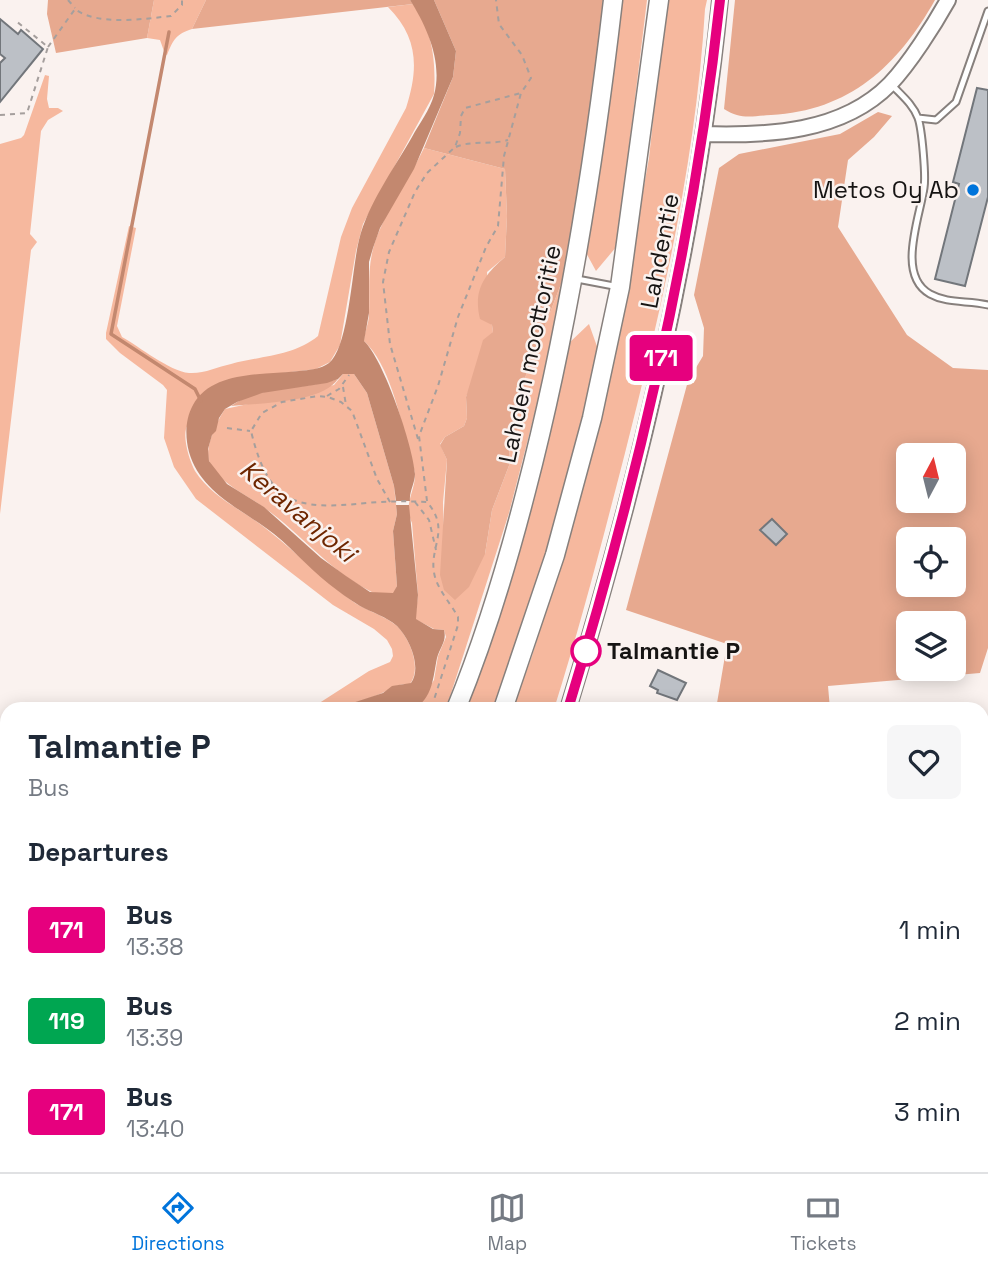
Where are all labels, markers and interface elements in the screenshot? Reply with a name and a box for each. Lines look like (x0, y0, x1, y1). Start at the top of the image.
place label: Metos Oy Ab (813, 174, 959, 205)
marker: Metos Oy Ab (965, 182, 981, 198)
street label: Lahdentie (633, 191, 686, 311)
street label: Lahden moottoritie (491, 242, 568, 466)
line badge: 171 (621, 335, 701, 381)
text: 171 (644, 342, 678, 373)
north arrow (896, 443, 966, 513)
map controls (896, 443, 966, 681)
water label: Keravanjoki (233, 452, 365, 571)
button: locate (896, 527, 966, 597)
button: layers (896, 611, 966, 681)
place label: Talmantie P (607, 635, 740, 666)
marker: Talmantie P (571, 636, 601, 666)
button: heart (887, 725, 961, 799)
text: Talmantie P (28, 726, 211, 768)
text: Bus (28, 773, 69, 803)
text: Departures (28, 835, 169, 869)
text: Bus (126, 898, 173, 932)
text: 1 min (899, 913, 961, 947)
text: 171 (49, 914, 84, 945)
text: 13:38 (126, 932, 184, 962)
text: Bus (126, 989, 173, 1023)
text: 2 min (894, 1004, 961, 1038)
text: 119 (48, 1005, 85, 1036)
text: 13:39 (126, 1023, 183, 1053)
text: Bus (126, 1080, 173, 1114)
text: 3 min (894, 1095, 961, 1129)
text: 171 (49, 1096, 84, 1127)
text: 13:40 (126, 1114, 184, 1144)
tab: Directions (131, 1189, 225, 1256)
tab: Map (488, 1189, 527, 1256)
tab: Tickets (790, 1189, 857, 1256)

